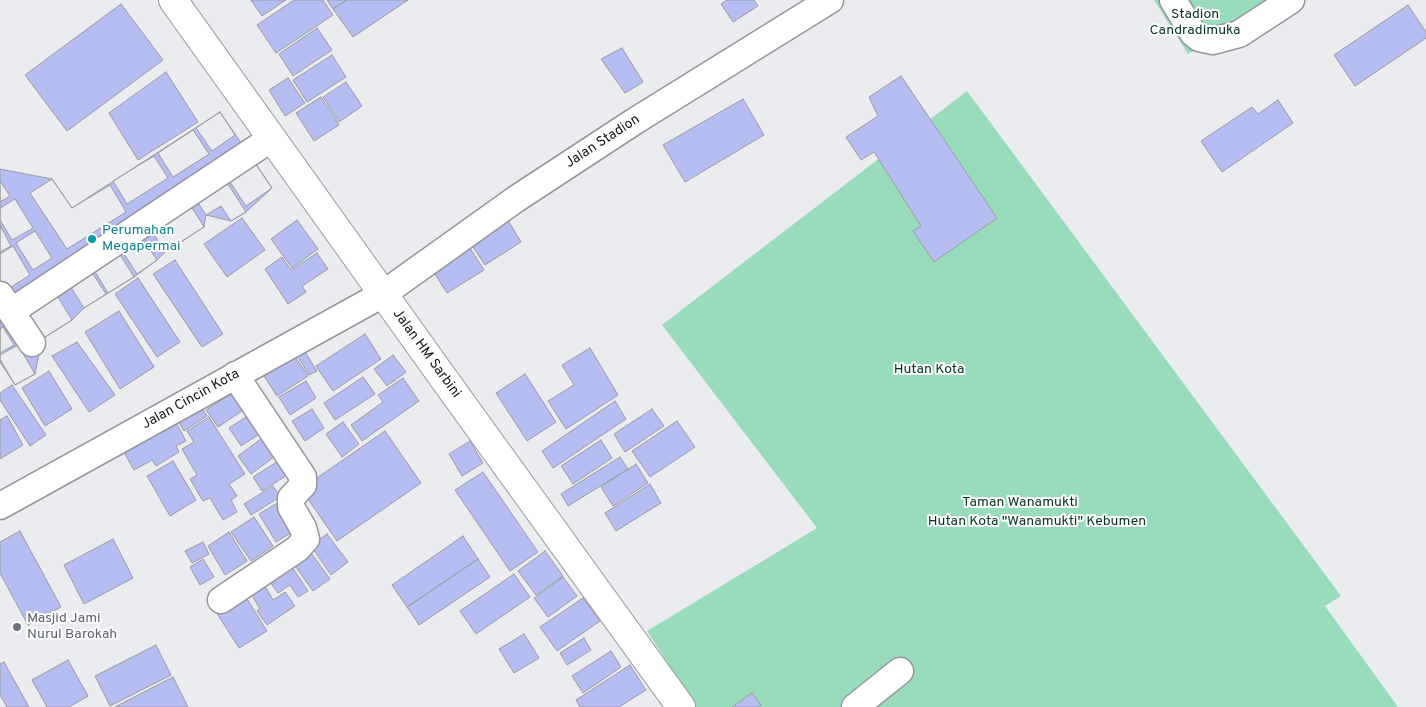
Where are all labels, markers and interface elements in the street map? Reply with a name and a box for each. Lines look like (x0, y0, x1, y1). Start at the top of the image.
park label: Stadion Candradimuka (1150, 7, 1240, 40)
street label: Jalan Stadion (563, 112, 643, 172)
place label: Perumahan Megapermai (102, 223, 181, 256)
marker: Perumahan Megapermai (86, 233, 98, 245)
street label: Jalan HM Sarbini (388, 306, 464, 402)
park label: Hutan Kota (894, 362, 964, 378)
street label: Jalan Cincin Kota (139, 366, 243, 434)
park label: Taman Wanamukti (962, 495, 1078, 511)
park label: Hutan Kota "Wanamukti" Kebumen (928, 514, 1146, 530)
place label: Masjid Jami Nurul Barokah (27, 611, 117, 644)
marker: Masjid Jami Nurul Barokah (11, 621, 23, 633)

